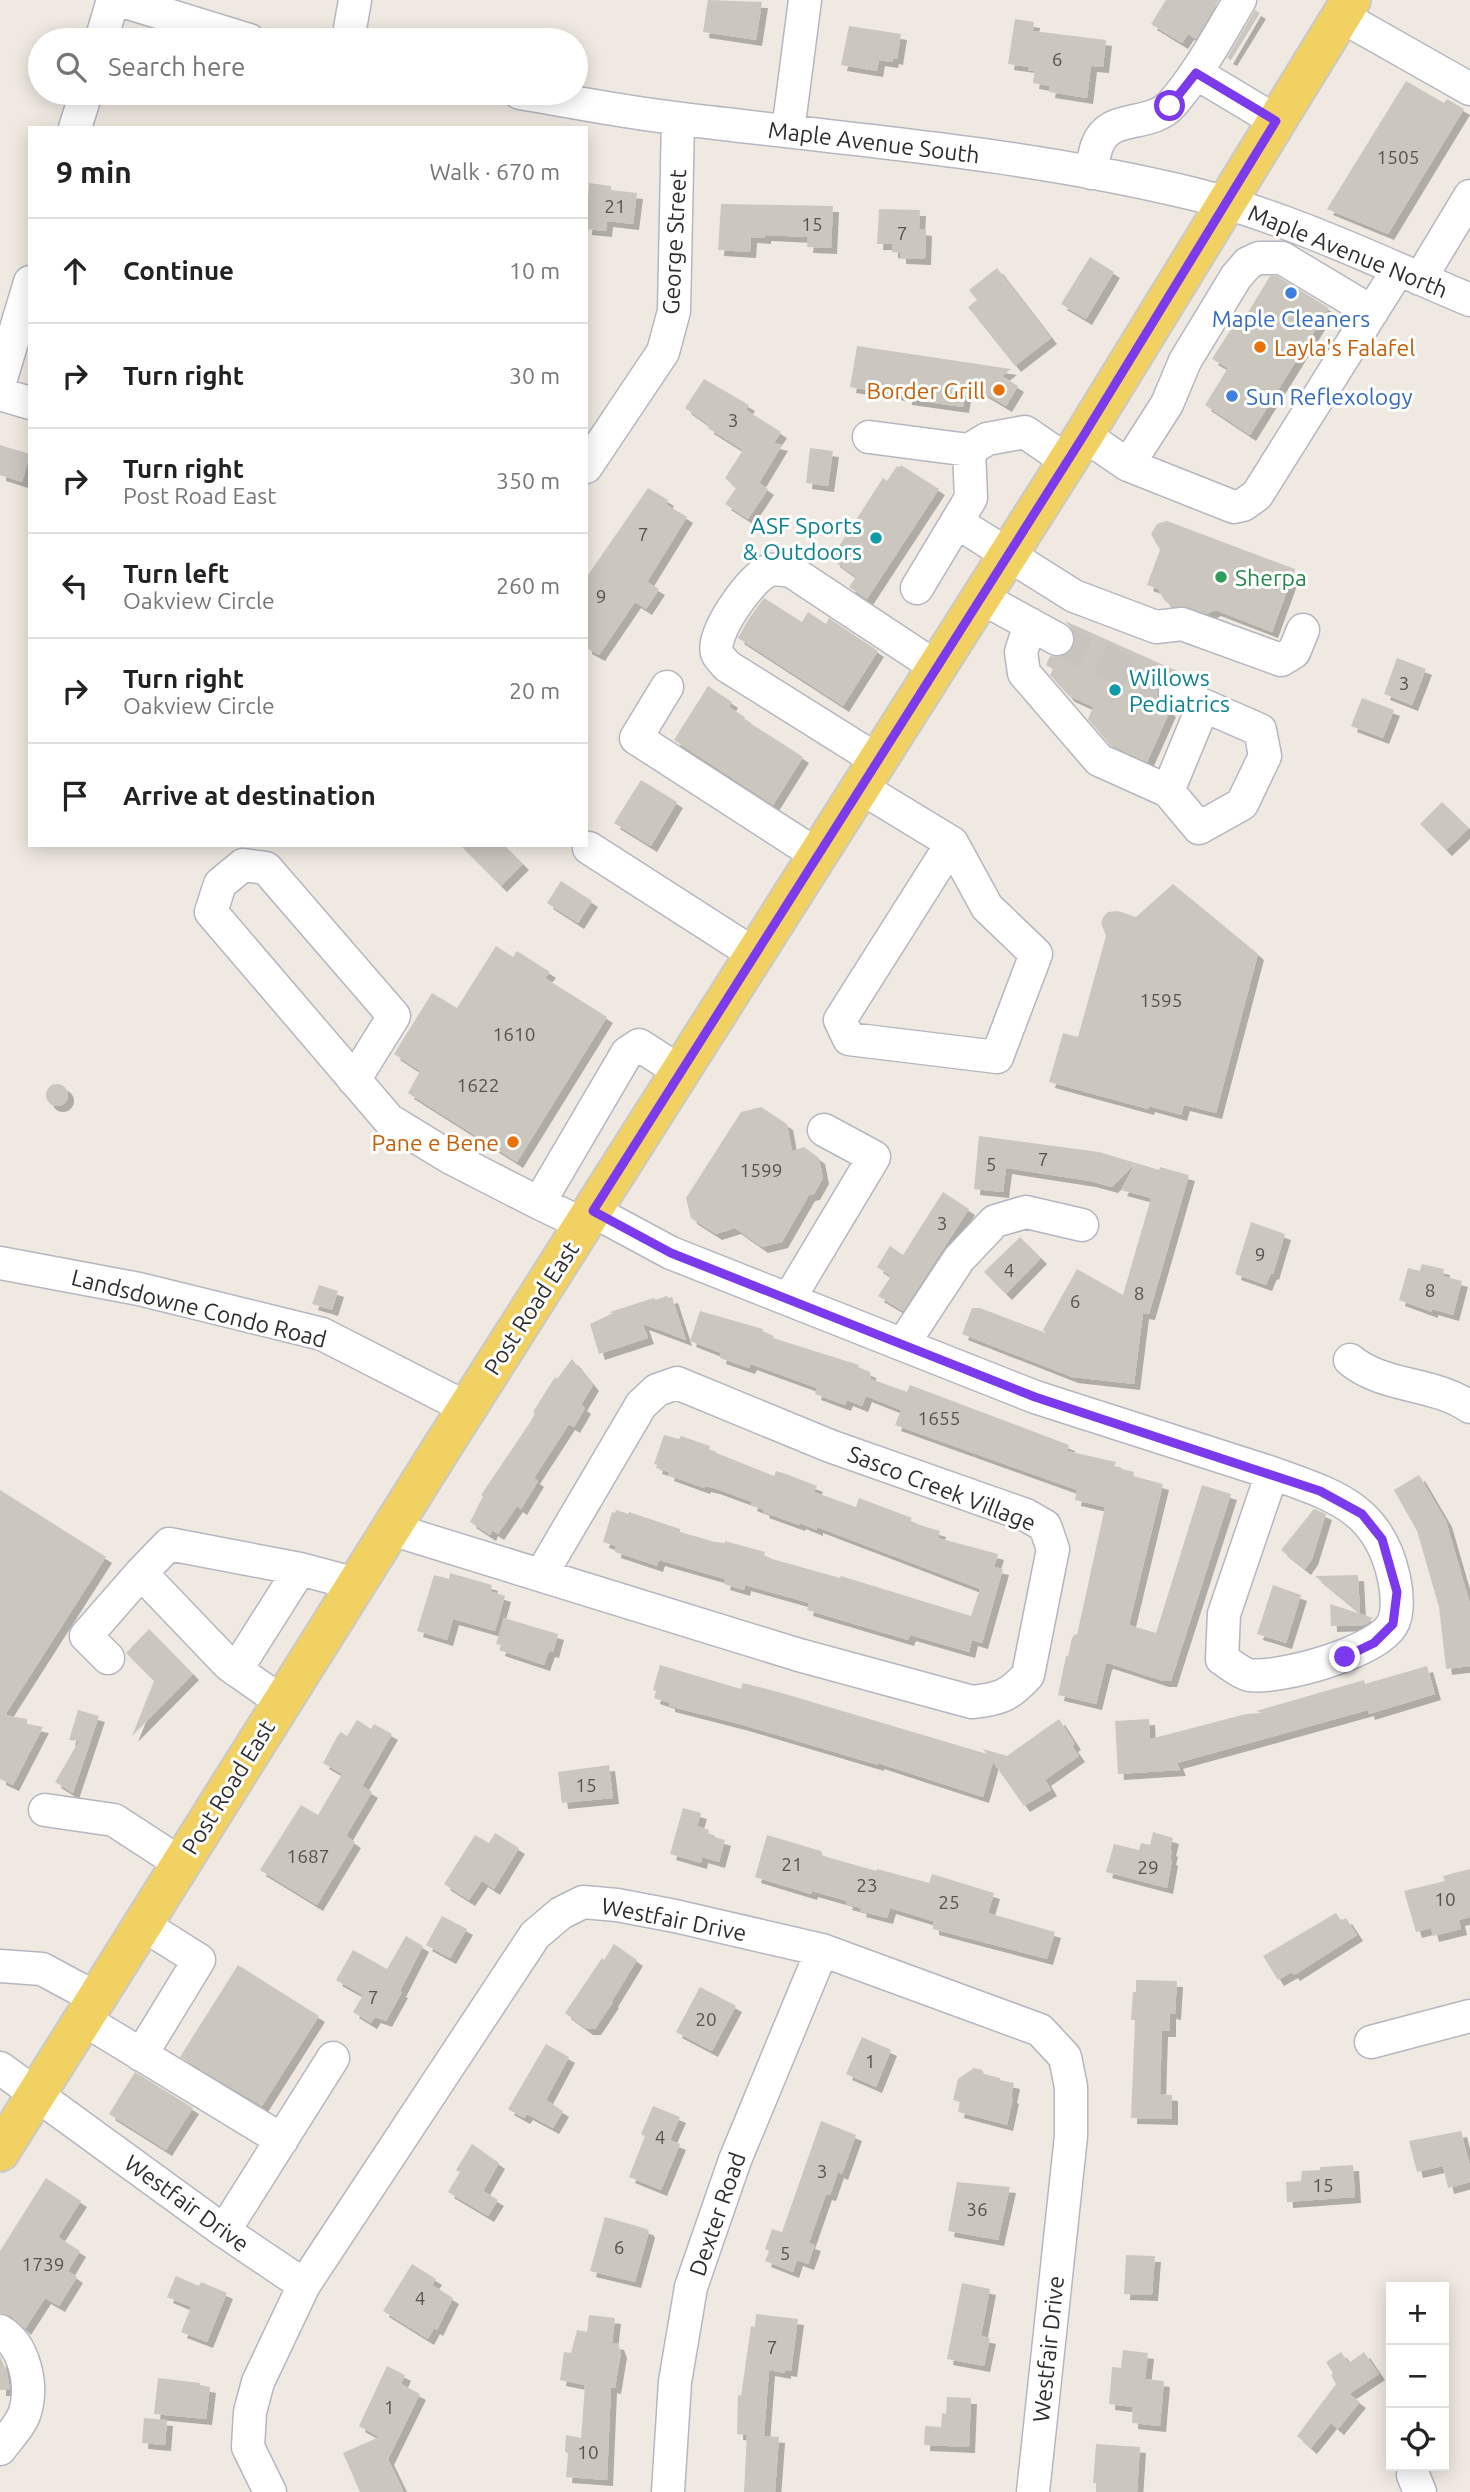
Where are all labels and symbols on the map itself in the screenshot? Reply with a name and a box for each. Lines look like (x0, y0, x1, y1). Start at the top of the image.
house number: 6 (1052, 48, 1062, 70)
route start (1154, 90, 1185, 121)
street label: Maple Avenue South (767, 117, 981, 167)
house number: 1505 (1377, 146, 1419, 168)
street label: George Street (658, 169, 690, 315)
house number: 21 (604, 195, 626, 217)
street label: Maple Avenue North (1245, 200, 1451, 302)
house number: 15 (801, 213, 823, 235)
house number: 7 (897, 222, 907, 244)
marker: Maple Cleaners (1283, 285, 1299, 301)
place label: Maple Cleaners (1212, 306, 1370, 331)
place label: Layla's Falafel (1274, 335, 1415, 360)
marker: Layla's Falafel (1252, 339, 1268, 355)
place label: Border Grill (867, 378, 985, 403)
marker: Border Grill (991, 382, 1007, 398)
place label: Sun Reflexology (1246, 384, 1413, 409)
marker: Sun Reflexology (1224, 388, 1240, 404)
house number: 3 (728, 409, 738, 431)
place label: ASF Sports & Outdoors (743, 513, 862, 564)
house number: 7 (638, 523, 648, 545)
marker: ASF Sports & Outdoors (868, 530, 884, 546)
place label: Sherpa (1235, 565, 1307, 590)
marker: Sherpa (1213, 569, 1229, 585)
house number: 9 (596, 585, 606, 607)
place label: Willows Pediatrics (1129, 665, 1230, 716)
house number: 3 (1399, 672, 1409, 694)
marker: Willows Pediatrics (1107, 682, 1123, 698)
house number: 1595 (1140, 989, 1182, 1011)
house number: 1610 (493, 1023, 535, 1045)
house number: 1622 (457, 1074, 499, 1096)
place label: Pane e Bene (371, 1130, 499, 1155)
marker: Pane e Bene (505, 1134, 521, 1150)
house number: 7 (1038, 1148, 1048, 1170)
house number: 5 (986, 1153, 996, 1175)
house number: 1599 (740, 1159, 782, 1181)
house number: 3 (937, 1212, 947, 1234)
street label: Post Road East (479, 1237, 583, 1379)
house number: 9 (1255, 1243, 1265, 1265)
house number: 4 (1004, 1259, 1014, 1281)
street label: Landsdowne Condo Road (69, 1264, 329, 1352)
house number: 8 (1425, 1279, 1435, 1301)
house number: 8 (1134, 1282, 1144, 1304)
house number: 6 (1070, 1290, 1080, 1312)
house number: 1655 (918, 1407, 960, 1429)
street label: Sasco Creek Village (845, 1441, 1039, 1535)
route end (1329, 1641, 1360, 1672)
street label: Post Road East (177, 1715, 279, 1859)
house number: 15 (575, 1774, 597, 1796)
house number: 1687 (287, 1845, 329, 1867)
house number: 21 (781, 1853, 803, 1875)
house number: 29 (1137, 1856, 1159, 1878)
house number: 23 (856, 1874, 878, 1896)
house number: 10 (1434, 1888, 1456, 1910)
house number: 25 (938, 1891, 960, 1913)
street label: Westfair Drive (599, 1893, 749, 1945)
house number: 7 (368, 1986, 378, 2008)
house number: 20 (695, 2008, 717, 2030)
house number: 1 (865, 2050, 875, 2072)
house number: 4 (655, 2126, 665, 2148)
street label: Dexter Road (684, 2149, 750, 2279)
street label: Westfair Drive (120, 2150, 254, 2256)
house number: 3 (817, 2160, 827, 2182)
house number: 15 (1312, 2174, 1334, 2196)
house number: 36 (966, 2198, 988, 2220)
house number: 6 (614, 2236, 624, 2258)
house number: 5 (780, 2242, 790, 2264)
house number: 1739 (22, 2253, 64, 2275)
street label: Westfair Drive (1028, 2275, 1068, 2423)
house number: 4 (415, 2287, 425, 2309)
house number: 7 (767, 2336, 777, 2358)
house number: 1 (384, 2396, 394, 2418)
house number: 10 (577, 2441, 599, 2463)

